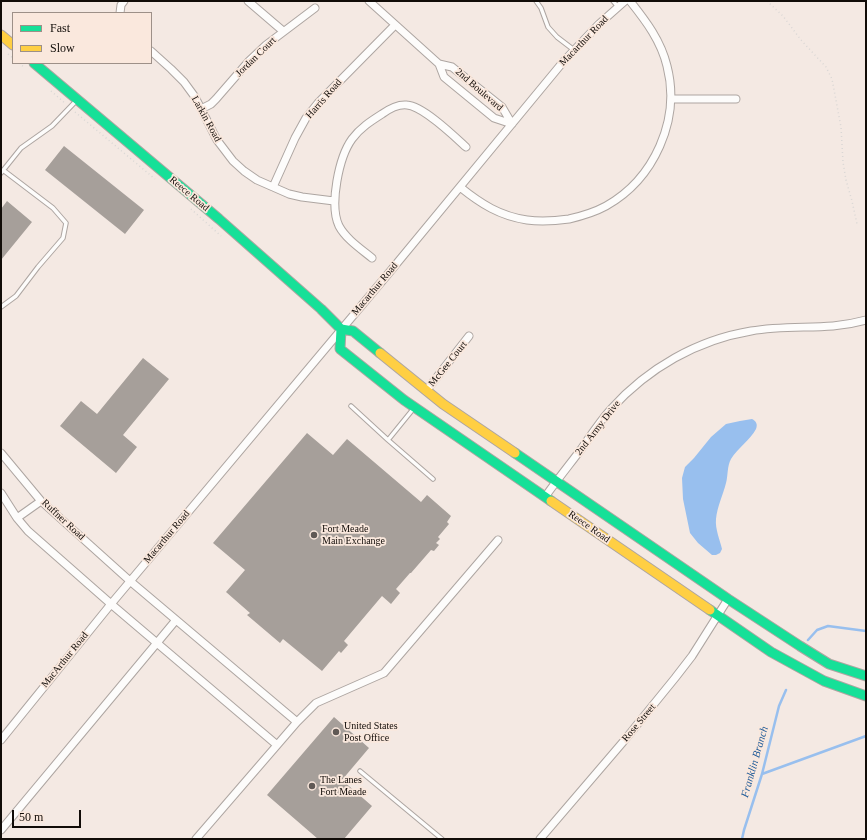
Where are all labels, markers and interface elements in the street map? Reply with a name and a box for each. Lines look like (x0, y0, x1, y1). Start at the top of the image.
legend (12, 12, 152, 64)
street label: Macarthur Road (557, 13, 611, 69)
text: Fast (50, 21, 70, 35)
street label: Jordan Court (233, 35, 279, 79)
text: Slow (50, 41, 75, 55)
street label: 2nd Boulevard (453, 66, 505, 114)
street label: Harris Road (304, 77, 344, 121)
street label: Larkin Road (189, 94, 223, 144)
street label: Reece Road (167, 174, 211, 214)
street label: Macarthur Road (349, 260, 401, 318)
street label: McGee Court (426, 339, 470, 389)
street label: 2nd Army Drive (573, 398, 623, 458)
street label: Ruffner Road (39, 497, 87, 543)
street label: Macarthur Road (141, 508, 193, 566)
street label: Reece Road (566, 508, 612, 546)
place label: Fort Meade Main Exchange (322, 523, 385, 546)
marker: Fort Meade Main Exchange (309, 530, 319, 540)
street label: MacArthur Road (39, 630, 91, 690)
street label: Rose Street (620, 702, 658, 744)
place label: United States Post Office (344, 720, 398, 744)
water label: Franklin Branch (739, 725, 771, 799)
marker: United States Post Office (331, 727, 341, 737)
place label: The Lanes Fort Meade (320, 774, 366, 798)
marker: The Lanes Fort Meade (307, 781, 317, 791)
scale bar (14, 802, 83, 828)
text: 50 m (19, 810, 43, 824)

